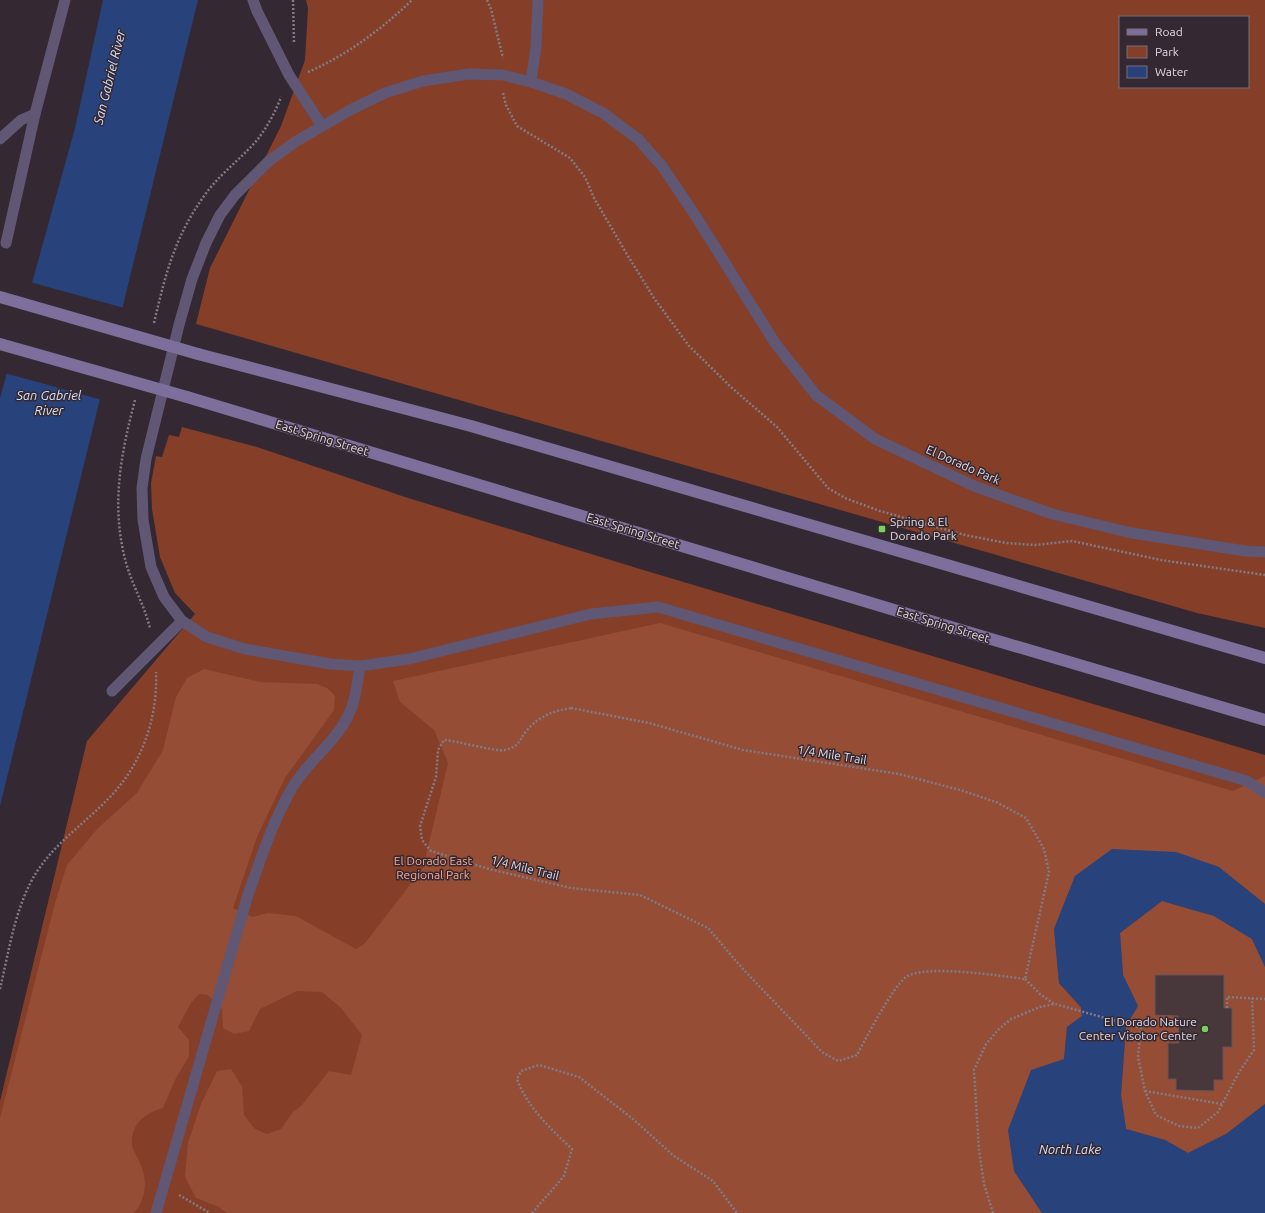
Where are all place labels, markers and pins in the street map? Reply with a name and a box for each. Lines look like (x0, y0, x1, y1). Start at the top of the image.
place label: Spring & El Dorado Park (890, 515, 957, 542)
marker: Spring & El Dorado Park (877, 524, 887, 534)
place label: El Dorado Nature Center Visotor Center (1079, 1015, 1197, 1042)
marker: El Dorado Nature Center Visotor Center (1200, 1024, 1210, 1034)

